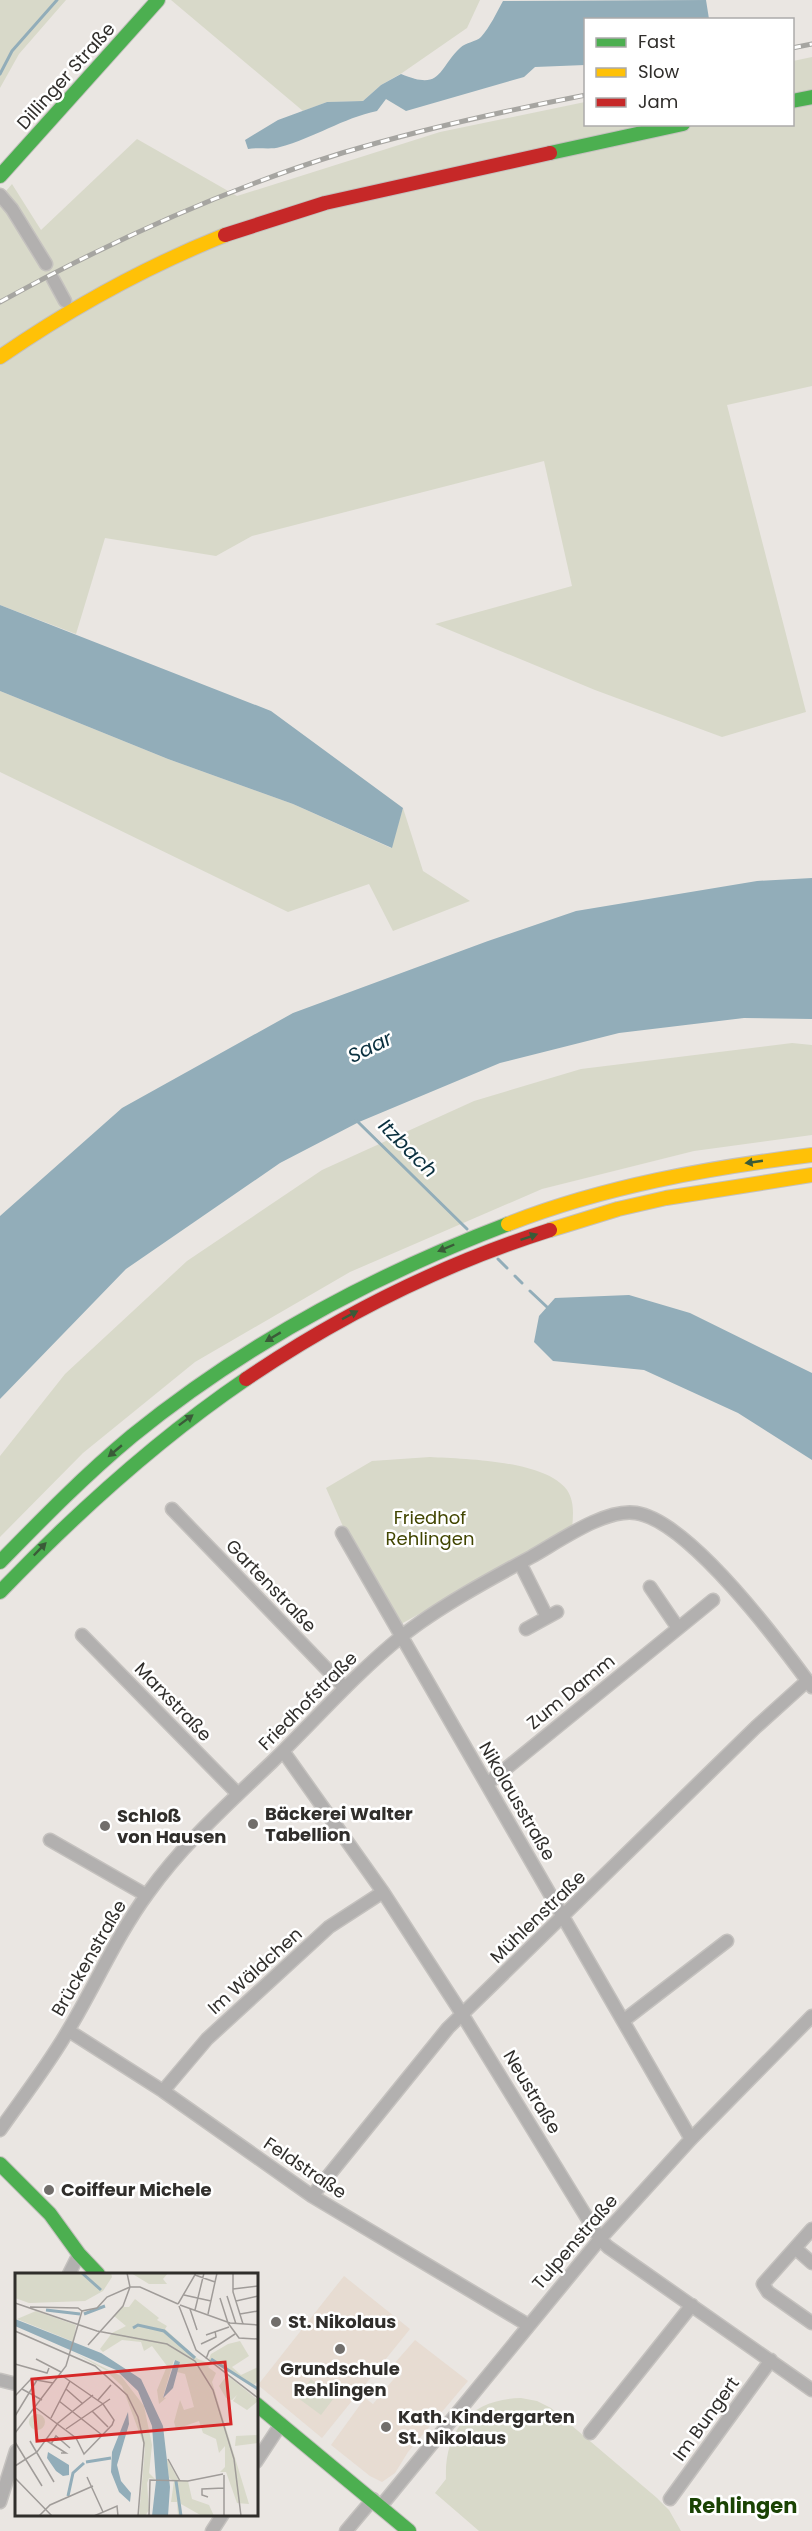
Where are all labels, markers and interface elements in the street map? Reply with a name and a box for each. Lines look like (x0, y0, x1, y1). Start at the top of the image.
street label: Dillinger Straße (11, 17, 120, 135)
legend (584, 18, 794, 126)
text: Fast (638, 29, 675, 54)
text: Slow (638, 59, 680, 84)
text: Jam (638, 89, 678, 114)
water label: Saar (343, 1024, 397, 1070)
water label: Itzbach (372, 1112, 444, 1184)
one-way arrow (744, 1157, 763, 1167)
one-way arrow (520, 1232, 538, 1242)
one-way arrow (436, 1243, 454, 1253)
one-way arrow (342, 1310, 359, 1320)
one-way arrow (265, 1332, 281, 1343)
one-way arrow (177, 1414, 193, 1426)
one-way arrow (107, 1445, 123, 1458)
park label: Friedhof Rehlingen (386, 1505, 474, 1551)
street label: Gartenstraße (221, 1534, 322, 1638)
one-way arrow (32, 1542, 46, 1556)
street label: Friedhofstraße (253, 1646, 363, 1756)
street label: Zum Damm (521, 1648, 620, 1735)
street label: Marxstraße (129, 1657, 218, 1747)
street label: Nikolausstraße (473, 1737, 562, 1865)
place label: Bäckerei Walter Tabellion (265, 1801, 413, 1847)
place label: Schloß von Hausen (117, 1803, 226, 1849)
marker: Bäckerei Walter Tabellion (246, 1817, 260, 1831)
marker: Schloß von Hausen (98, 1819, 112, 1833)
street label: Mühlenstraße (484, 1865, 591, 1969)
street label: Brückenstraße (45, 1895, 132, 2020)
street label: Im Wäldchen (202, 1921, 307, 2020)
street label: Neustraße (498, 2045, 567, 2138)
street label: Feldstraße (259, 2131, 352, 2205)
place label: Coiffeur Michele (61, 2177, 212, 2202)
marker: Coiffeur Michele (42, 2183, 56, 2197)
street label: Tulpenstraße (526, 2189, 623, 2295)
inset map (15, 2273, 258, 2516)
place label: St. Nikolaus (288, 2309, 396, 2334)
marker: St. Nikolaus (269, 2315, 283, 2329)
marker: Grundschule Rehlingen (333, 2342, 347, 2356)
place label: Grundschule Rehlingen (280, 2356, 400, 2402)
street label: Im Bungert (667, 2372, 745, 2466)
place label: Kath. Kindergarten St. Nikolaus (398, 2404, 575, 2450)
marker: Kath. Kindergarten St. Nikolaus (379, 2420, 393, 2434)
district label: Rehlingen (689, 2491, 797, 2520)

